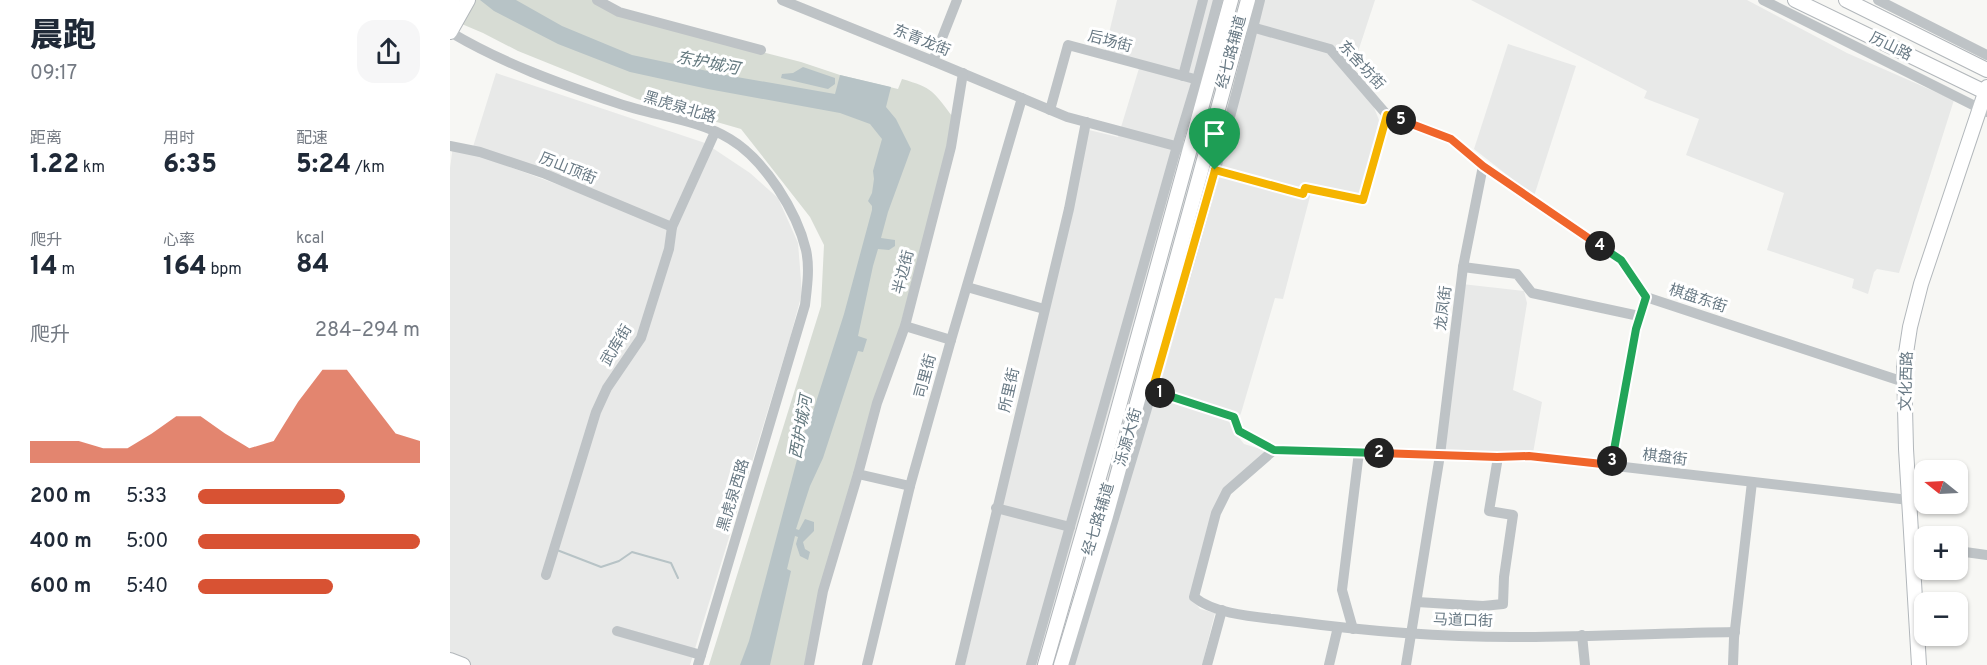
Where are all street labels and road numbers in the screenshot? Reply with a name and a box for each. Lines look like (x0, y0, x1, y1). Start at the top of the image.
street label: 经七路辅道 (1214, 14, 1251, 91)
street label: 东青龙街 (890, 20, 953, 61)
street label: 后场街 (1085, 27, 1134, 57)
street label: 历山路 (1866, 29, 1915, 66)
street label: 东舍坊街 (1333, 37, 1389, 94)
street label: 黑虎泉北路 (641, 87, 719, 128)
street label: 历山顶街 (536, 149, 599, 189)
street label: 半边街 (890, 248, 919, 297)
street label: 棋盘东街 (1666, 281, 1729, 318)
street label: 龙凤街 (1431, 285, 1457, 332)
street label: 武库街 (598, 322, 637, 370)
street label: 文化西路 (1896, 351, 1918, 411)
street label: 司里街 (911, 352, 941, 401)
street label: 所里街 (996, 366, 1025, 414)
street label: 泺源大街 (1112, 406, 1147, 469)
street label: 棋盘街 (1641, 446, 1688, 471)
street label: 黑虎泉西路 (714, 457, 754, 534)
street label: 经七路辅道 (1079, 481, 1119, 558)
street label: 马道口街 (1433, 611, 1493, 632)

